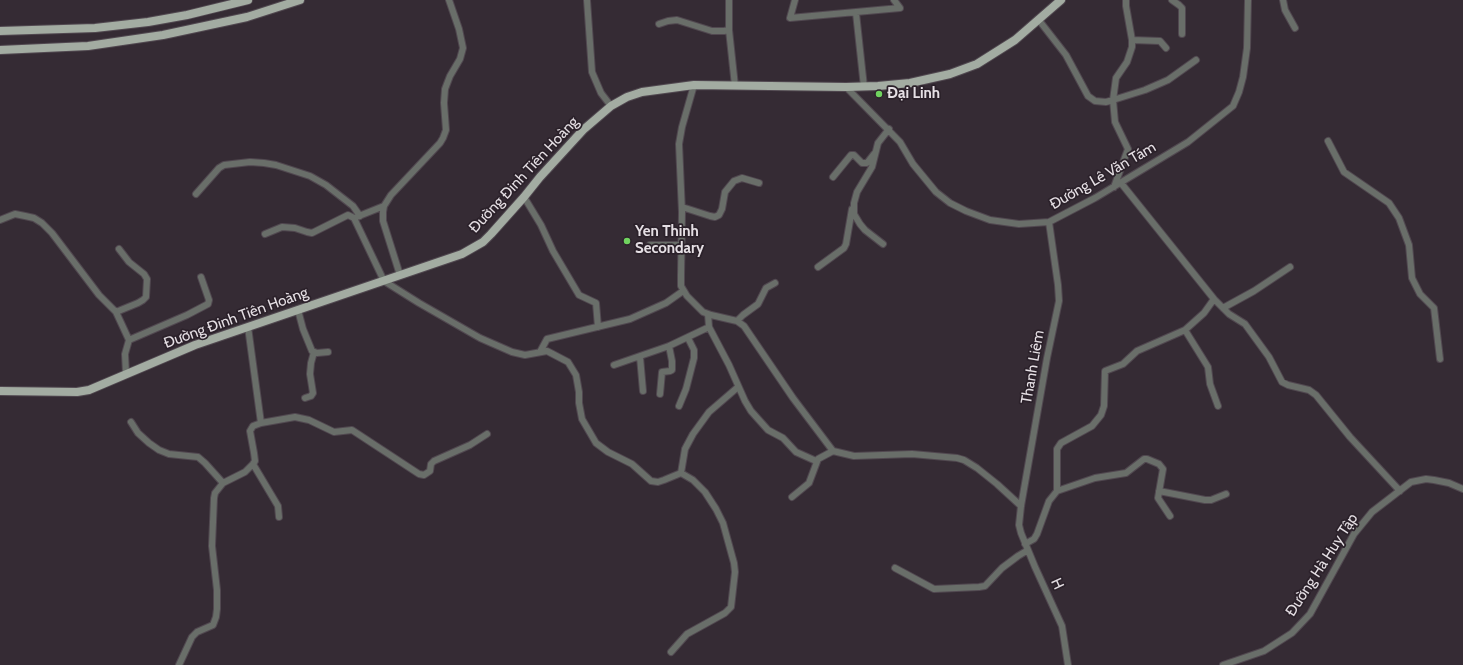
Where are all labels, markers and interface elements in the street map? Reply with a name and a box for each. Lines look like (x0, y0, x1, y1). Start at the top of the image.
place label: Đại Linh (887, 85, 940, 103)
marker: Đại Linh (874, 89, 884, 99)
street label: Đường Đinh Tiên Hoàng (465, 113, 583, 237)
street label: Đường Lê Văn Tám (1047, 138, 1159, 214)
place label: Yen Thinh Secondary (635, 223, 704, 258)
marker: Yen Thinh Secondary (622, 236, 632, 246)
street label: Đường Đinh Tiên Hoàng (161, 283, 311, 353)
street label: Thanh Liêm (1018, 329, 1048, 405)
street label: Đường Hà Huy Tập (1282, 510, 1362, 620)
street label: H (1047, 575, 1067, 593)

